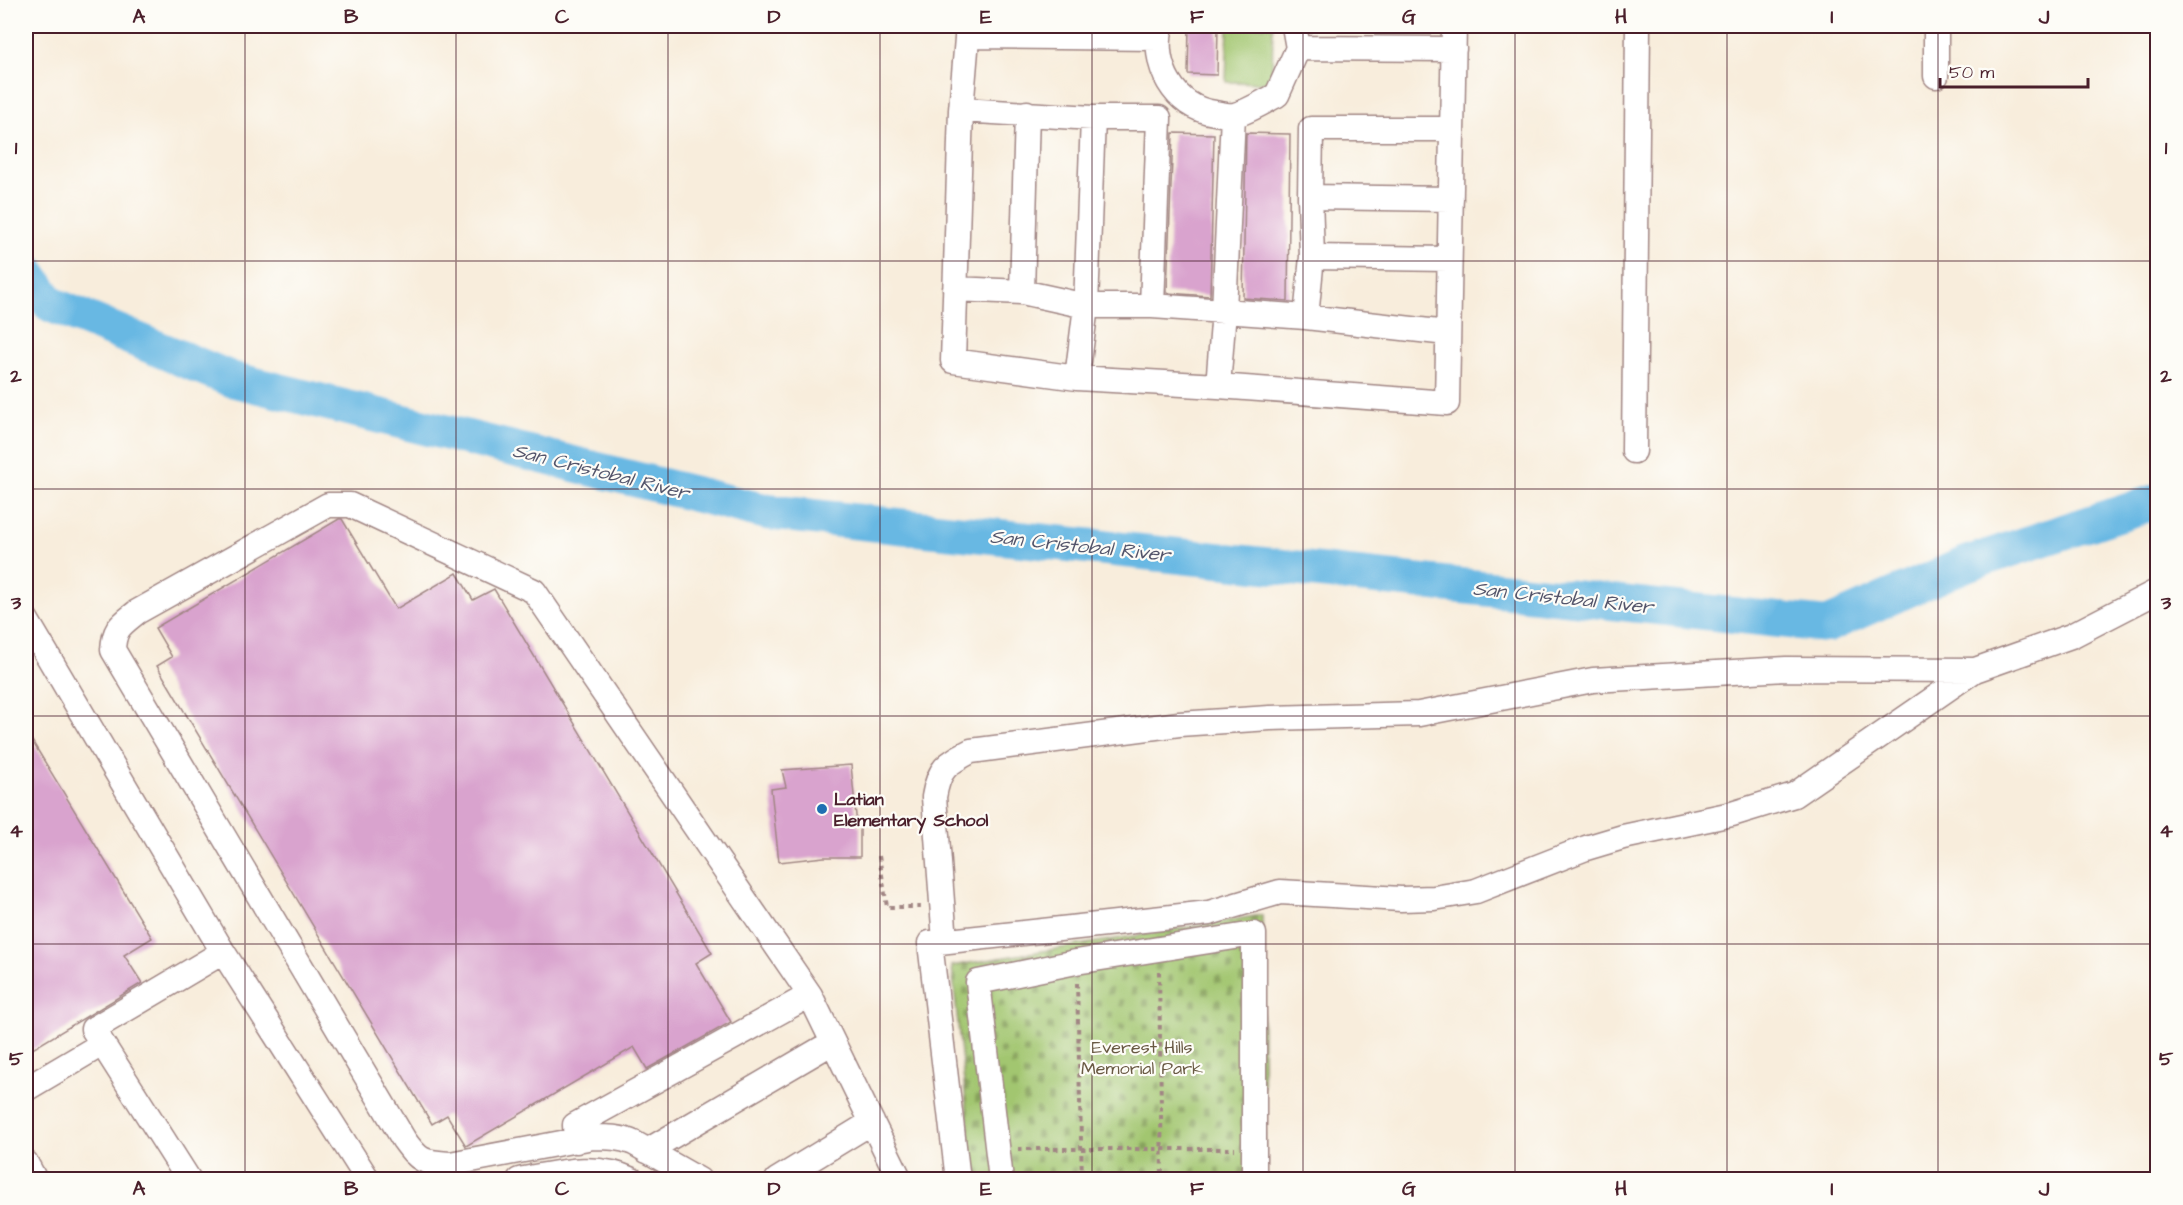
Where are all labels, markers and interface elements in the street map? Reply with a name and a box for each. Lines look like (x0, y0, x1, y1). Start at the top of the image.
text: A (133, 3, 146, 31)
text: B (344, 3, 359, 31)
text: C (555, 3, 570, 31)
text: D (768, 3, 781, 31)
text: E (980, 3, 992, 31)
text: F (1190, 3, 1205, 31)
text: G (1402, 3, 1416, 31)
text: H (1615, 3, 1627, 31)
text: I (1830, 3, 1834, 31)
text: J (2038, 3, 2050, 31)
scale bar (1940, 51, 2088, 89)
text: 50 m (1949, 60, 1994, 85)
text: 1 (15, 134, 18, 162)
text: 1 (2165, 134, 2168, 162)
text: 2 (9, 362, 22, 390)
text: 2 (2159, 362, 2172, 390)
water label: San Cristobal River (510, 437, 694, 508)
water label: San Cristobal River (989, 523, 1173, 570)
water label: San Cristobal River (1472, 575, 1656, 622)
text: 3 (10, 589, 22, 617)
text: 3 (2160, 589, 2172, 617)
place label: Latian Elementary School (834, 787, 989, 834)
marker: Latian Elementary School (815, 802, 829, 816)
text: 4 (9, 817, 23, 845)
text: 4 (2159, 817, 2173, 845)
park label: Everest Hills Memorial Park (1081, 1035, 1203, 1081)
text: 5 (9, 1045, 24, 1073)
text: 5 (2159, 1045, 2174, 1073)
text: A (133, 1175, 146, 1203)
text: B (344, 1175, 359, 1203)
text: C (555, 1175, 570, 1203)
text: D (768, 1175, 781, 1203)
text: E (980, 1175, 992, 1203)
text: F (1190, 1175, 1205, 1203)
text: G (1402, 1175, 1416, 1203)
text: H (1615, 1175, 1627, 1203)
text: I (1830, 1175, 1834, 1203)
text: J (2038, 1175, 2050, 1203)

